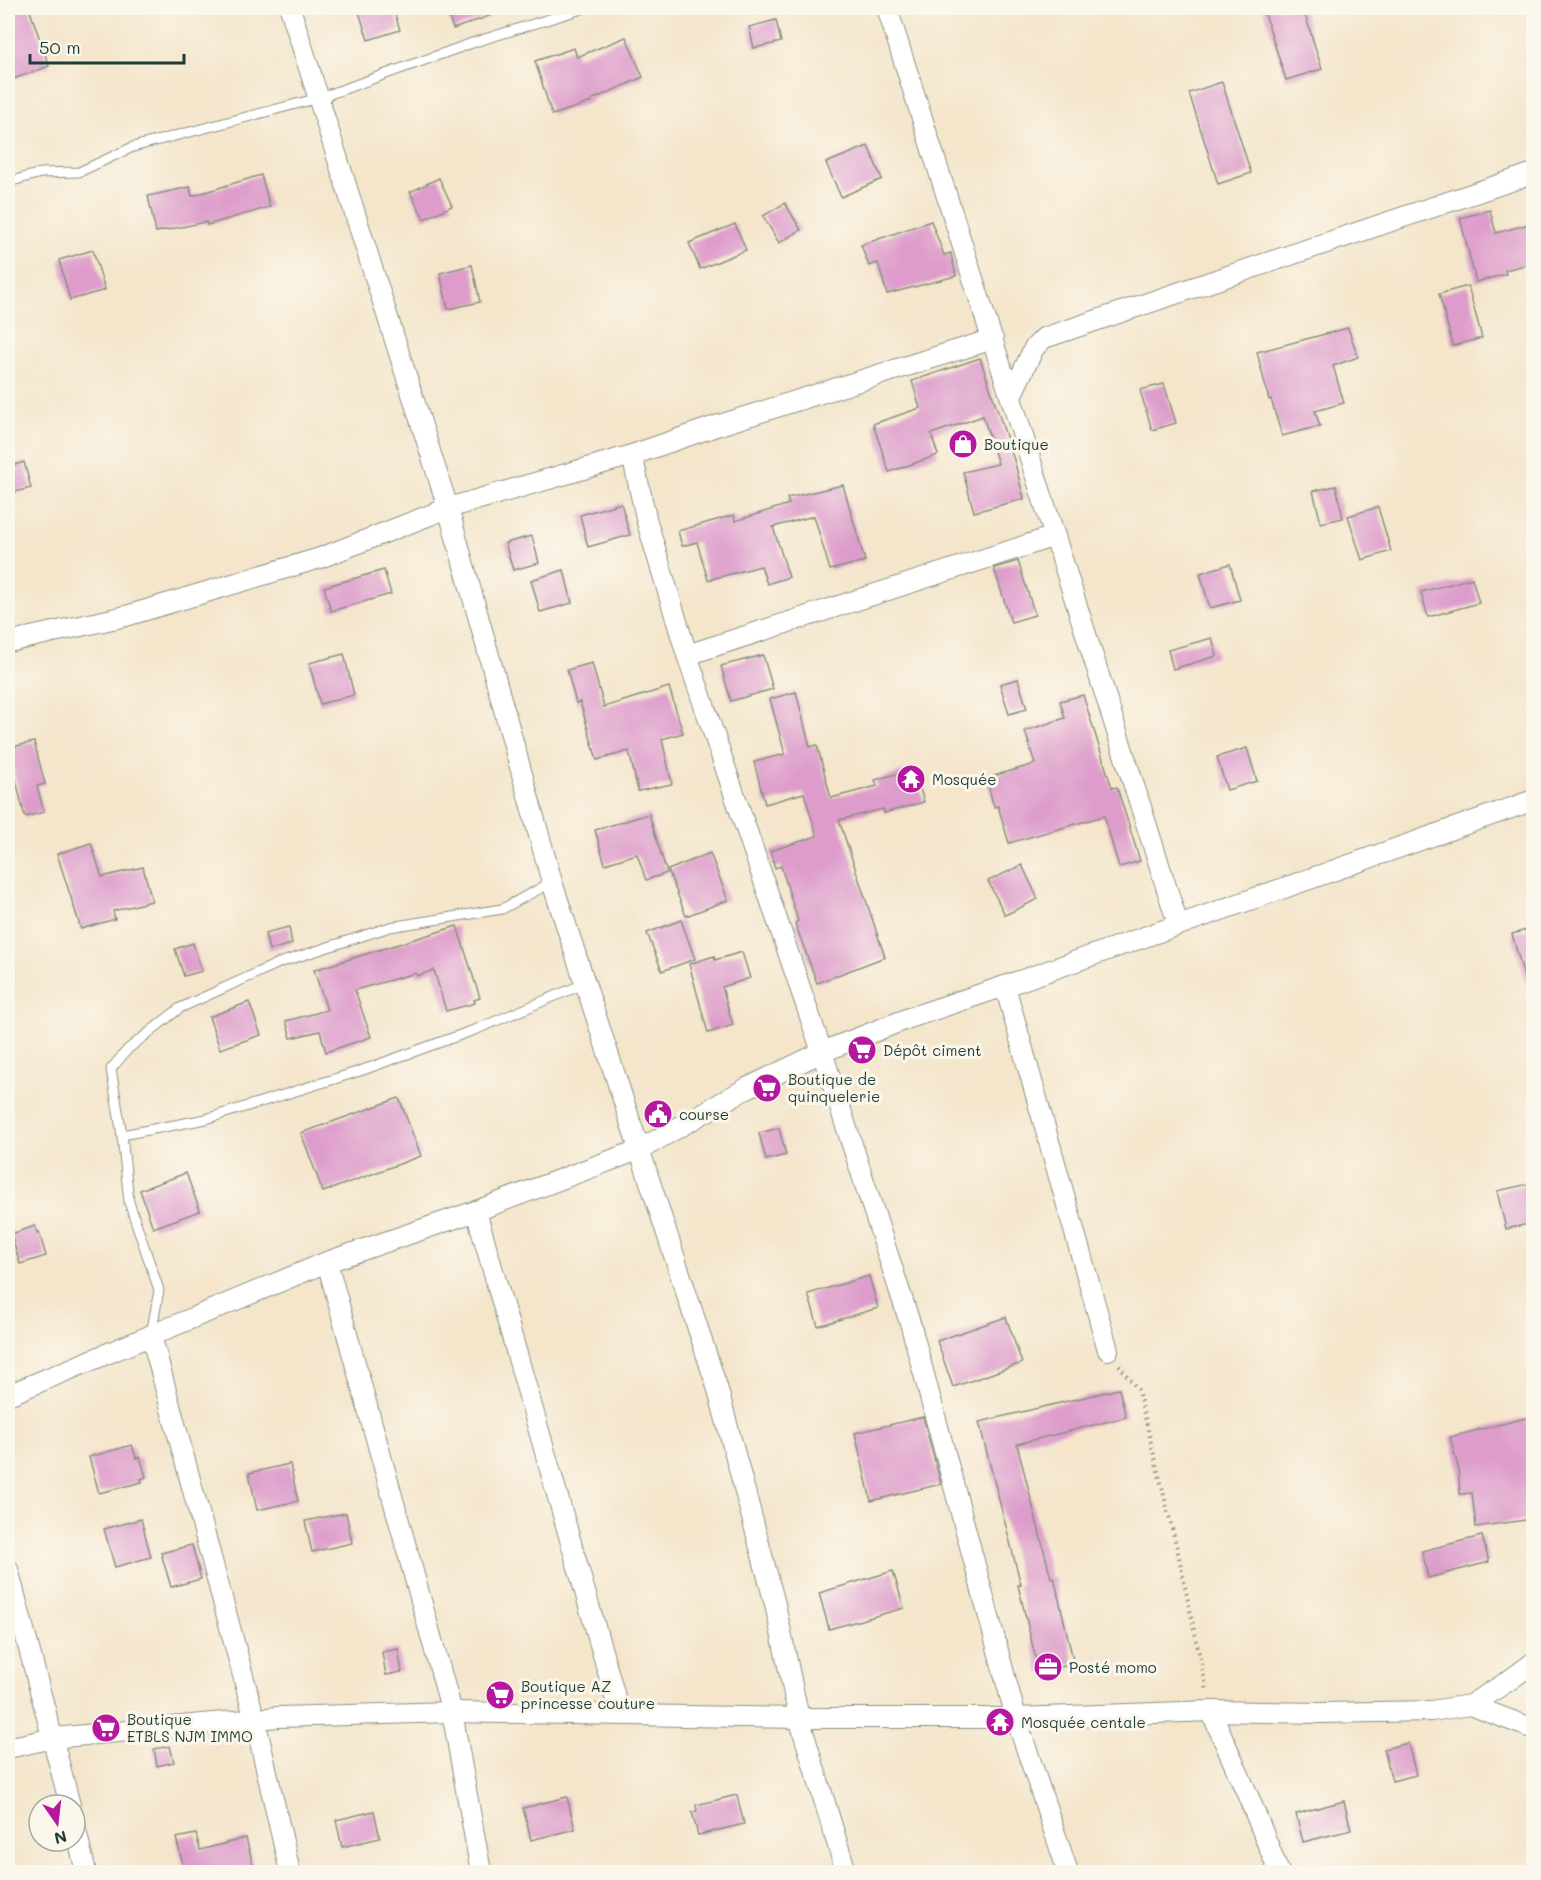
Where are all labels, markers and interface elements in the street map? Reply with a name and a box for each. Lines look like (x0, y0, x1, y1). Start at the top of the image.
scale bar (30, 27, 184, 65)
text: 50 m (39, 35, 81, 59)
shop icon: Boutique (947, 428, 979, 460)
place label: Boutique (984, 434, 1049, 454)
temple icon: Mosquée (895, 763, 927, 795)
place label: Mosquée (932, 769, 997, 789)
supermarket icon: Dépôt ciment (846, 1034, 878, 1066)
place label: Dépôt ciment (883, 1040, 982, 1060)
place label: Boutique de quinquelerie (788, 1069, 880, 1106)
supermarket icon: Boutique de quinquelerie (751, 1072, 783, 1104)
public building icon: course (642, 1098, 674, 1130)
place label: course (679, 1104, 729, 1124)
office icon: Posté momo (1032, 1651, 1064, 1683)
place label: Posté momo (1069, 1657, 1157, 1677)
place label: Boutique AZ princesse couture (521, 1676, 655, 1713)
supermarket icon: Boutique AZ princesse couture (484, 1679, 516, 1711)
temple icon: Mosquée centale (984, 1706, 1016, 1738)
place label: Boutique ETBLS NJM IMMO (127, 1709, 253, 1746)
supermarket icon: Boutique ETBLS NJM IMMO (90, 1712, 122, 1744)
place label: Mosquée centale (1021, 1712, 1146, 1732)
north arrow (27, 1793, 87, 1853)
text: N (52, 1826, 69, 1850)

